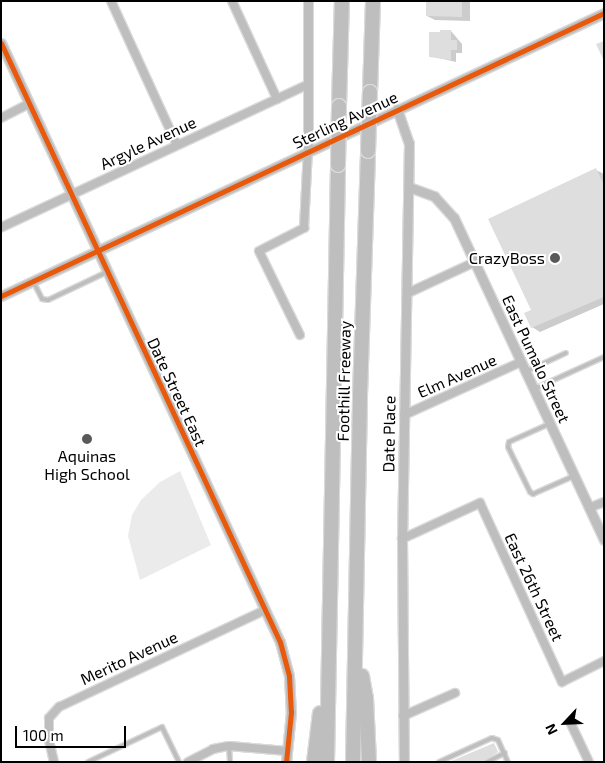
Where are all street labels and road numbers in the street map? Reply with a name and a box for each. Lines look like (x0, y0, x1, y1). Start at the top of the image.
street label: Sterling Avenue (289, 87, 401, 153)
street label: Argyle Avenue (97, 112, 199, 174)
street label: East Pumalo Street (498, 292, 574, 426)
street label: Foothill Freeway (333, 320, 355, 442)
street label: Date Street East (143, 335, 211, 449)
street label: Elm Avenue (414, 350, 500, 402)
street label: Date Place (379, 395, 399, 473)
street label: East 26th Street (501, 530, 567, 644)
street label: Merito Avenue (77, 627, 181, 689)

